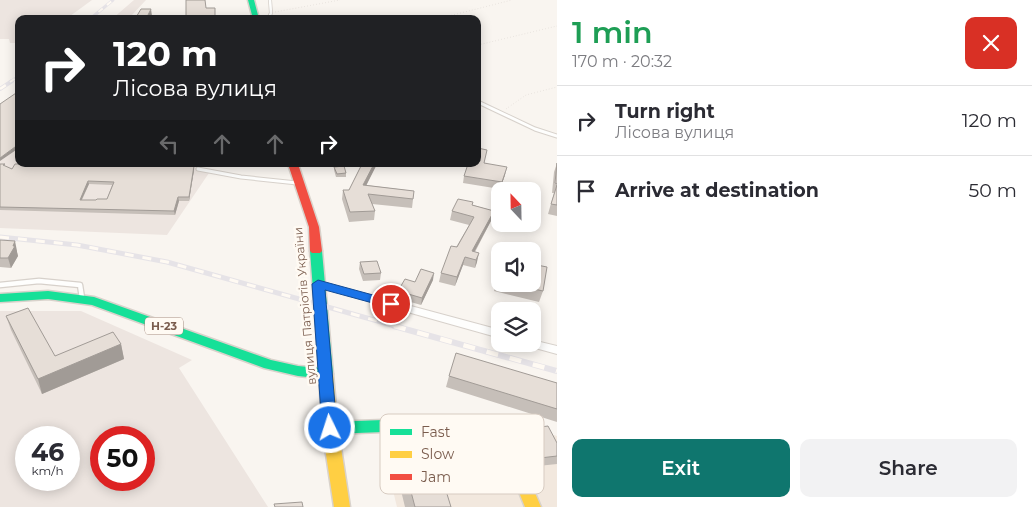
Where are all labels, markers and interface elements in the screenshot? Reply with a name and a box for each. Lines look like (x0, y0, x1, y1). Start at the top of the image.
text: 1 min (572, 14, 653, 51)
button: close (965, 17, 1017, 69)
text: 120 m (113, 32, 218, 75)
icon: right (30, 35, 95, 100)
text: 170 m · 20:32 (572, 52, 672, 71)
text: Лісова вулиця (113, 75, 277, 102)
text: Turn right (615, 100, 715, 123)
icon: right (572, 107, 600, 135)
text: 120 m (962, 109, 1017, 132)
text: Лісова вулиця (615, 123, 734, 142)
icon: left (155, 130, 183, 158)
icon: ahead (208, 130, 236, 158)
icon: ahead (261, 130, 289, 158)
icon: right (314, 130, 342, 158)
icon: arrive (572, 177, 600, 205)
text: Arrive at destination (615, 179, 819, 202)
text: 50 m (969, 179, 1017, 202)
north arrow (491, 182, 541, 232)
map controls (491, 182, 541, 352)
street label: вулиця Патріотів України (290, 226, 319, 386)
button: sound (491, 242, 541, 292)
pin (370, 283, 412, 325)
icon: arrive (377, 290, 405, 318)
button: layers (491, 302, 541, 352)
road number: Н-23 (145, 318, 183, 334)
position arrow (303, 401, 355, 453)
legend (380, 414, 544, 494)
text: Fast (421, 423, 451, 441)
speed limit sign: 50 (90, 426, 155, 491)
text: 46 (31, 437, 64, 467)
button: Exit (572, 439, 790, 497)
button: Share (800, 439, 1017, 497)
text: Slow (421, 445, 455, 463)
text: km/h (31, 463, 64, 478)
text: Jam (420, 468, 451, 486)

